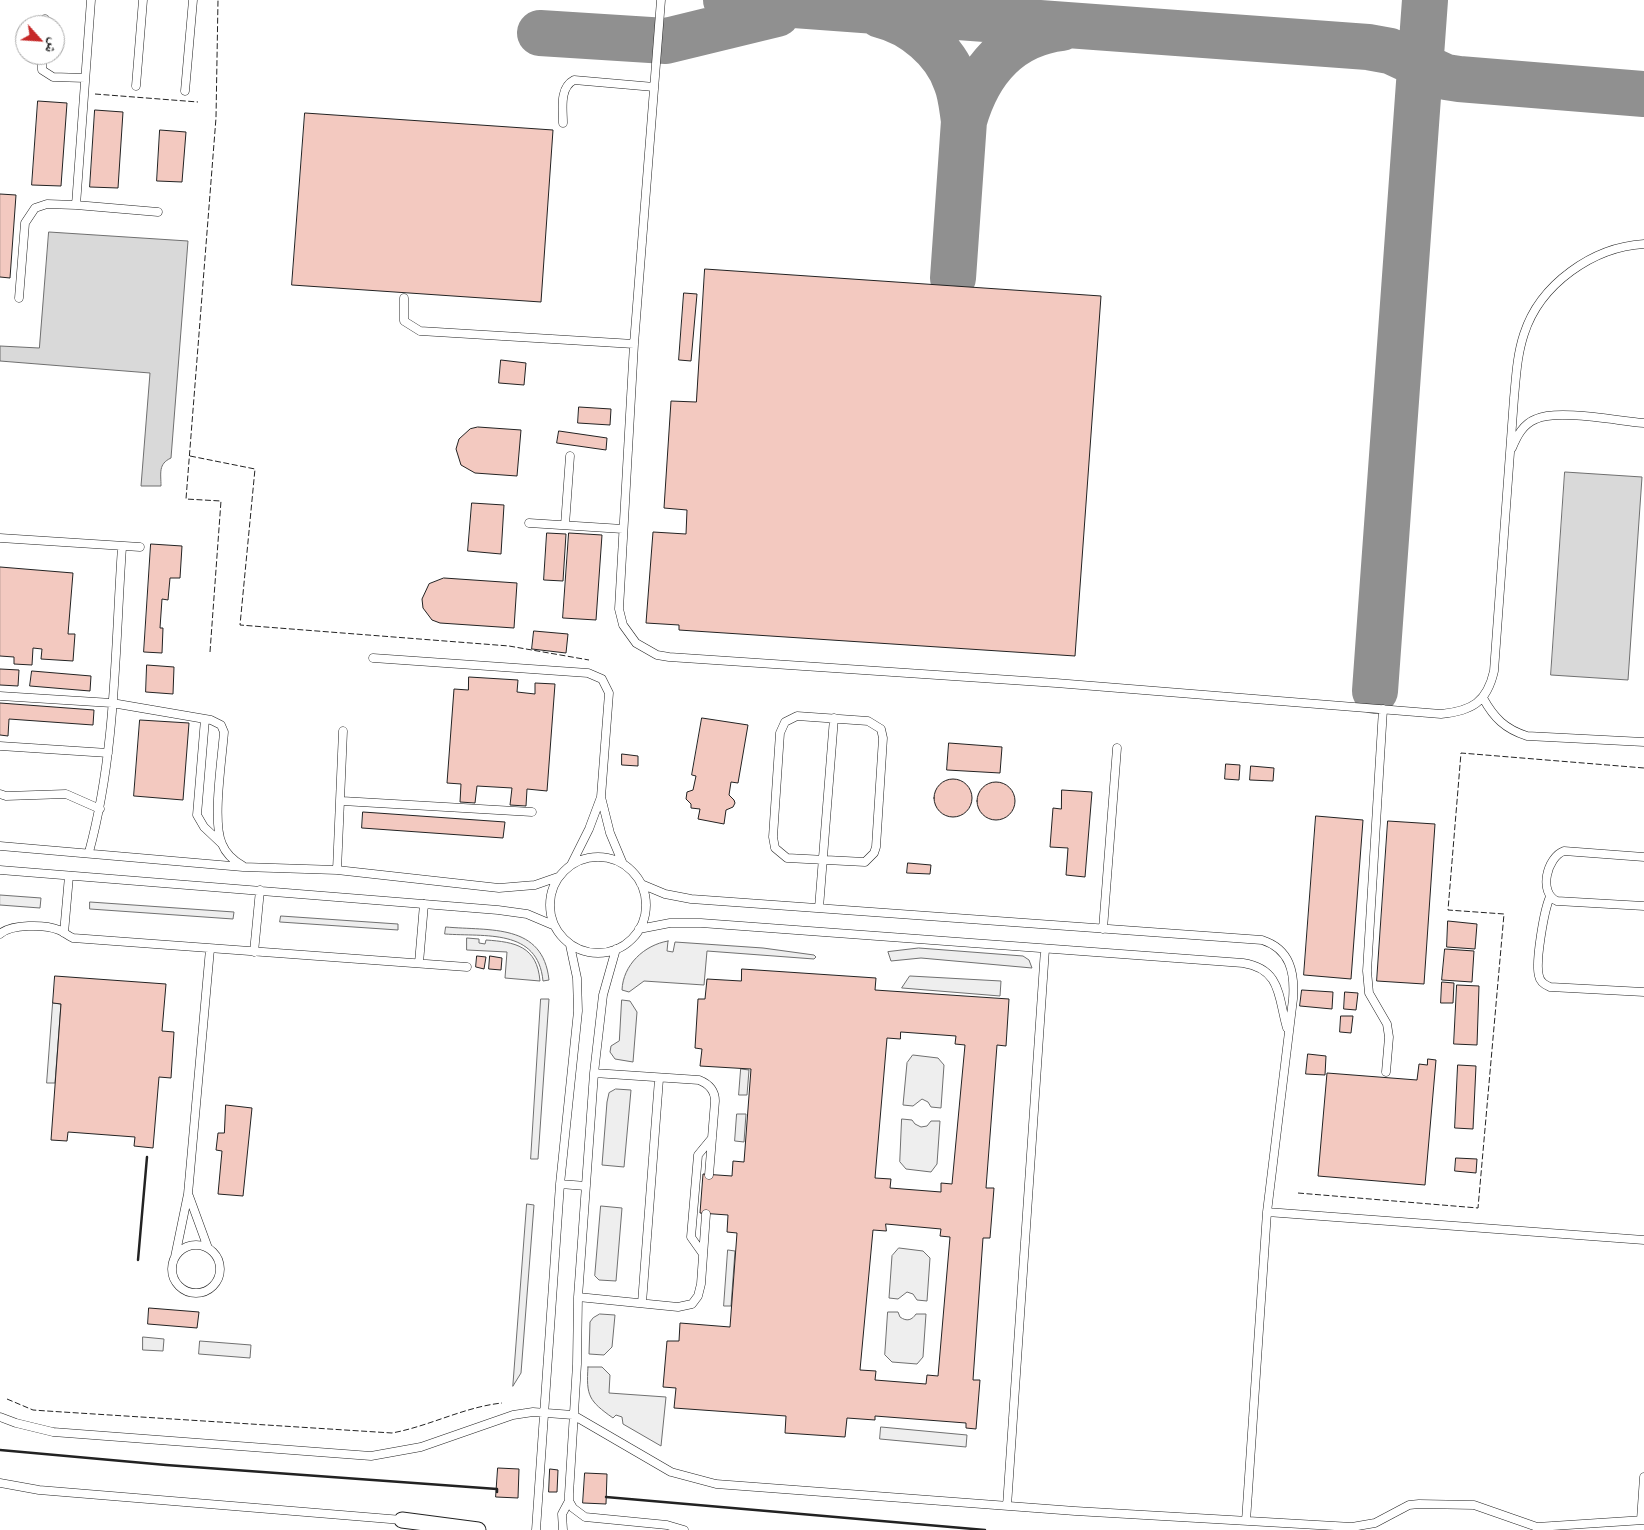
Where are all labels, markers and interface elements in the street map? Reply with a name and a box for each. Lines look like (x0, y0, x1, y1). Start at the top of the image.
north arrow (15, 15, 65, 65)
text: ش (41, 36, 64, 57)

